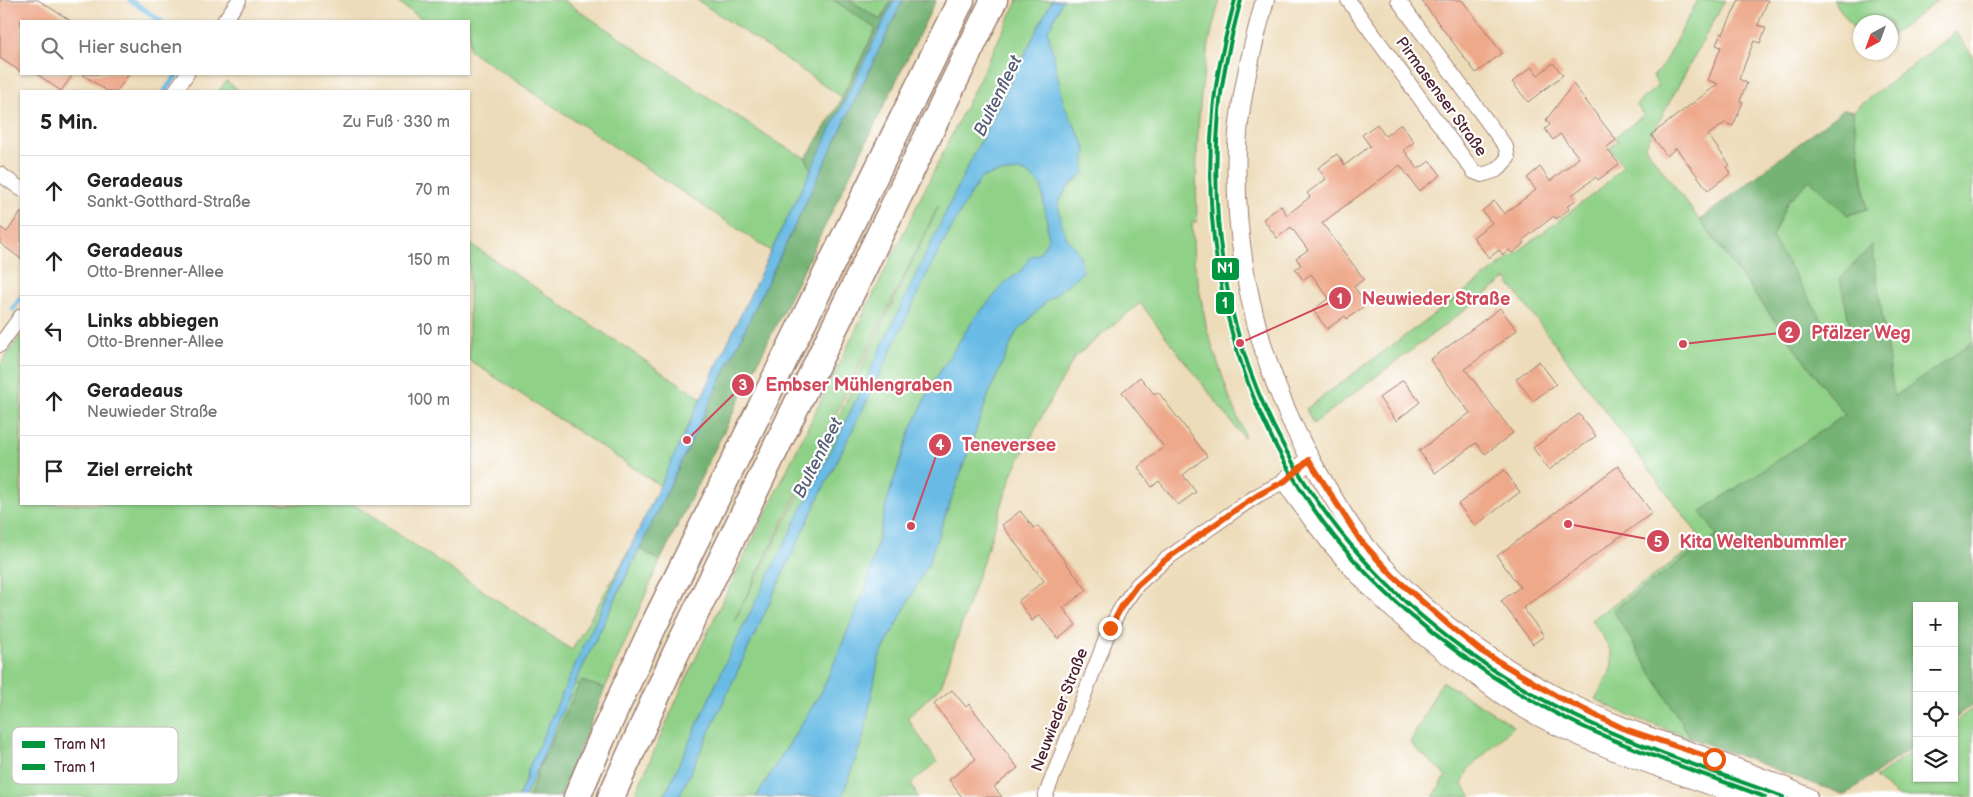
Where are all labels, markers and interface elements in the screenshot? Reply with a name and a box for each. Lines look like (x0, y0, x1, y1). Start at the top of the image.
north arrow (1853, 15, 1898, 60)
search box (20, 20, 470, 75)
icon: search (38, 34, 66, 62)
street label: Pirmasenser Straße (1391, 34, 1491, 161)
text: Hier suchen (78, 36, 182, 59)
water label: Bultenfleet (969, 52, 1027, 140)
text: 5 Min. (40, 110, 97, 135)
text: Zu Fuß · 330 m (343, 113, 450, 132)
text: Geradeaus (87, 170, 183, 193)
icon: ahead (40, 177, 68, 205)
text: 70 m (415, 181, 450, 200)
text: Sankt-Gotthard-Straße (87, 193, 250, 212)
text: Geradeaus (87, 240, 183, 263)
icon: ahead (40, 247, 68, 275)
text: 150 m (408, 251, 450, 270)
line badge: N1 (1211, 257, 1240, 281)
text: N1 (1217, 260, 1233, 277)
text: Otto-Brenner-Allee (87, 263, 224, 282)
callout: Neuwieder Straße (1327, 282, 1521, 315)
text: Neuwieder Straße (1362, 289, 1510, 310)
text: 1 (1337, 290, 1343, 309)
line badge: 1 (1215, 291, 1235, 315)
text: 1 (1222, 295, 1228, 312)
text: Links abbiegen (87, 310, 219, 333)
callout: Pfälzer Weg (1776, 316, 1921, 349)
icon: left (40, 317, 68, 345)
text: 10 m (417, 321, 450, 340)
text: Pfälzer Weg (1811, 323, 1911, 344)
text: 2 (1785, 324, 1794, 343)
text: Otto-Brenner-Allee (87, 333, 224, 352)
callout: Embser Mühlengraben (731, 369, 963, 402)
text: Embser Mühlengraben (766, 375, 952, 396)
text: 3 (739, 376, 748, 395)
text: Geradeaus (87, 380, 183, 403)
icon: ahead (40, 387, 68, 415)
text: 100 m (407, 391, 450, 410)
text: Neuwieder Straße (87, 403, 217, 422)
water label: Bultenfleet (789, 414, 847, 502)
callout: Teneversee (927, 428, 1066, 461)
text: Teneversee (962, 435, 1056, 456)
text: 4 (936, 436, 945, 455)
icon: arrive (40, 457, 68, 485)
text: Ziel erreicht (87, 459, 193, 482)
callout: Kita Weltenbummler (1645, 525, 1857, 558)
text: Kita Weltenbummler (1680, 532, 1847, 553)
text: 5 (1654, 533, 1663, 552)
map controls (1913, 602, 1958, 782)
button: + (1913, 602, 1958, 647)
route end (1099, 617, 1122, 640)
street label: Neuwieder Straße (1028, 645, 1092, 774)
button: − (1913, 647, 1958, 692)
button: locate (1913, 692, 1958, 737)
legend (12, 727, 178, 784)
text: Tram N1 (54, 736, 106, 753)
button: layers (1913, 737, 1958, 782)
route start (1703, 748, 1726, 771)
text: Tram 1 (54, 759, 95, 776)

